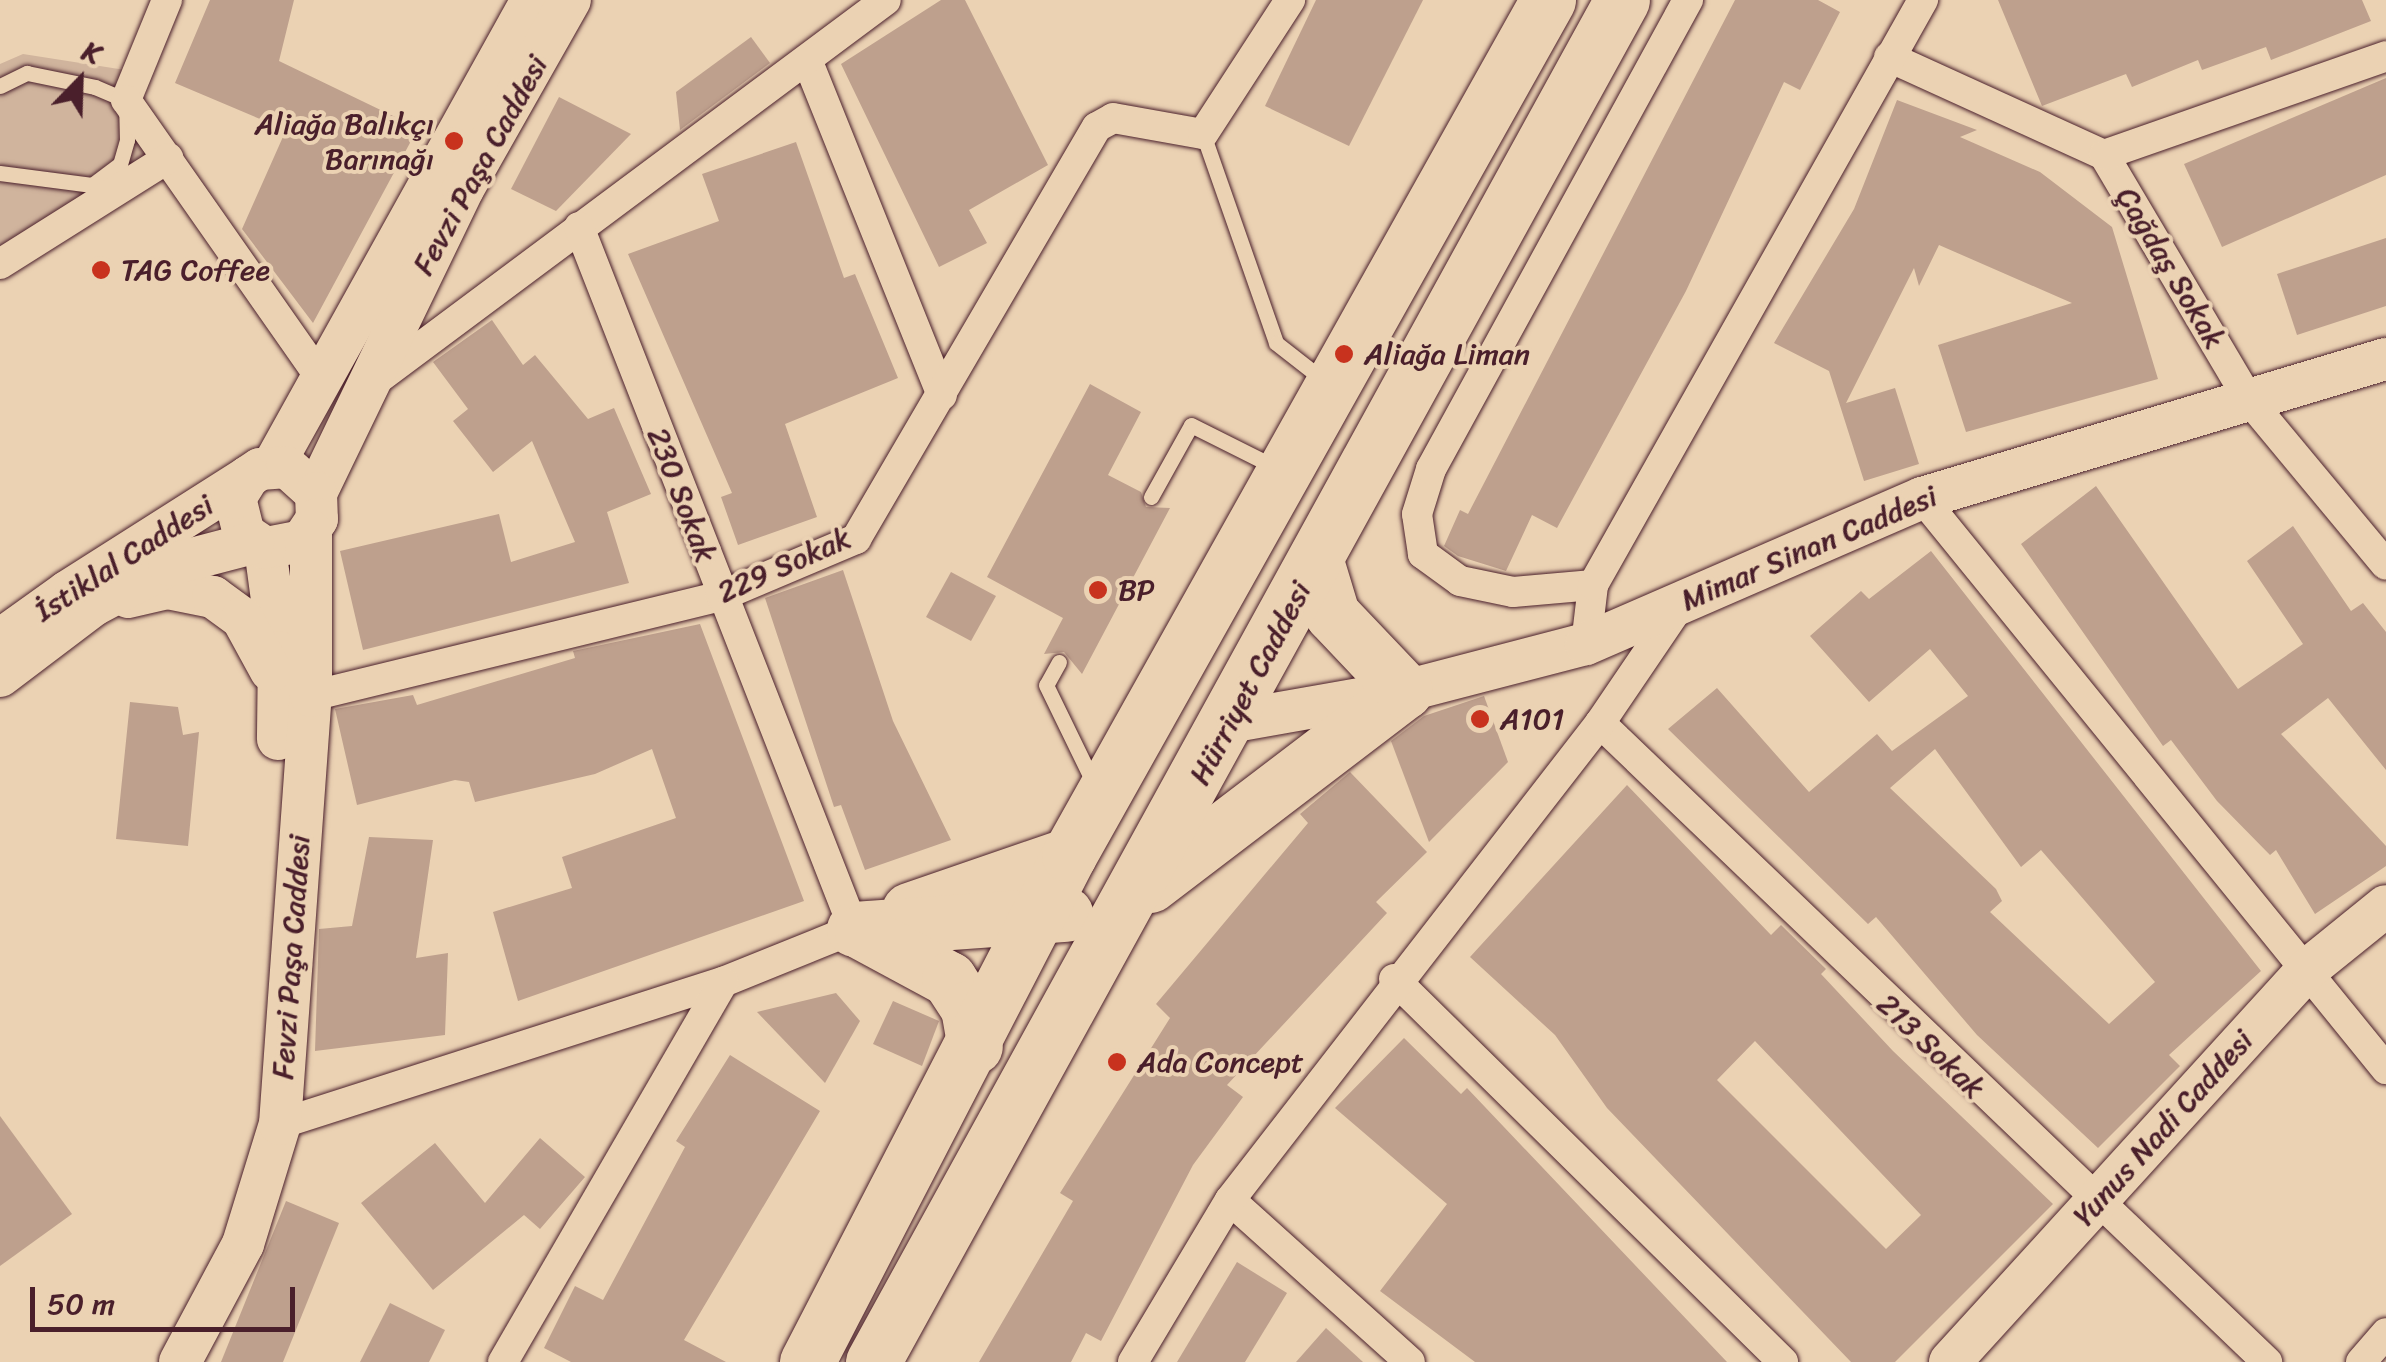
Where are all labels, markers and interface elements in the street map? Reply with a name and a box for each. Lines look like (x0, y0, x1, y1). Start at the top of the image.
text: K (75, 26, 109, 78)
north arrow (30, 30, 130, 130)
street label: Fevzi Paşa Caddesi (404, 48, 556, 282)
place label: Aliağa Balıkçı Barınağı (254, 106, 434, 176)
marker: Aliağa Balıkçı Barınağı (443, 130, 465, 152)
street label: Çağdaş Sokak (2109, 181, 2233, 355)
place label: TAG Coffee (121, 252, 271, 288)
marker: TAG Coffee (90, 259, 112, 281)
place label: Aliağa Liman (1364, 336, 1530, 372)
marker: Aliağa Liman (1333, 343, 1355, 365)
street label: 230 Sokak (640, 422, 724, 568)
street label: Mimar Sinan Caddesi (1676, 478, 1942, 618)
street label: İstiklal Caddesi (29, 487, 219, 629)
street label: 229 Sokak (712, 520, 856, 610)
place label: BP (1118, 572, 1155, 608)
street label: Hürriyet Caddesi (1182, 576, 1318, 790)
marker: BP (1087, 579, 1109, 601)
place label: A101 (1500, 701, 1564, 737)
marker: A101 (1469, 708, 1491, 730)
street label: Fevzi Paşa Caddesi (264, 832, 318, 1082)
street label: 213 Sokak (1870, 986, 1992, 1106)
street label: Yunus Nadi Caddesi (2065, 1022, 2261, 1234)
place label: Ada Concept (1137, 1044, 1305, 1080)
marker: Ada Concept (1106, 1051, 1128, 1073)
scale bar (35, 1267, 300, 1329)
text: 50 m (47, 1277, 115, 1331)

